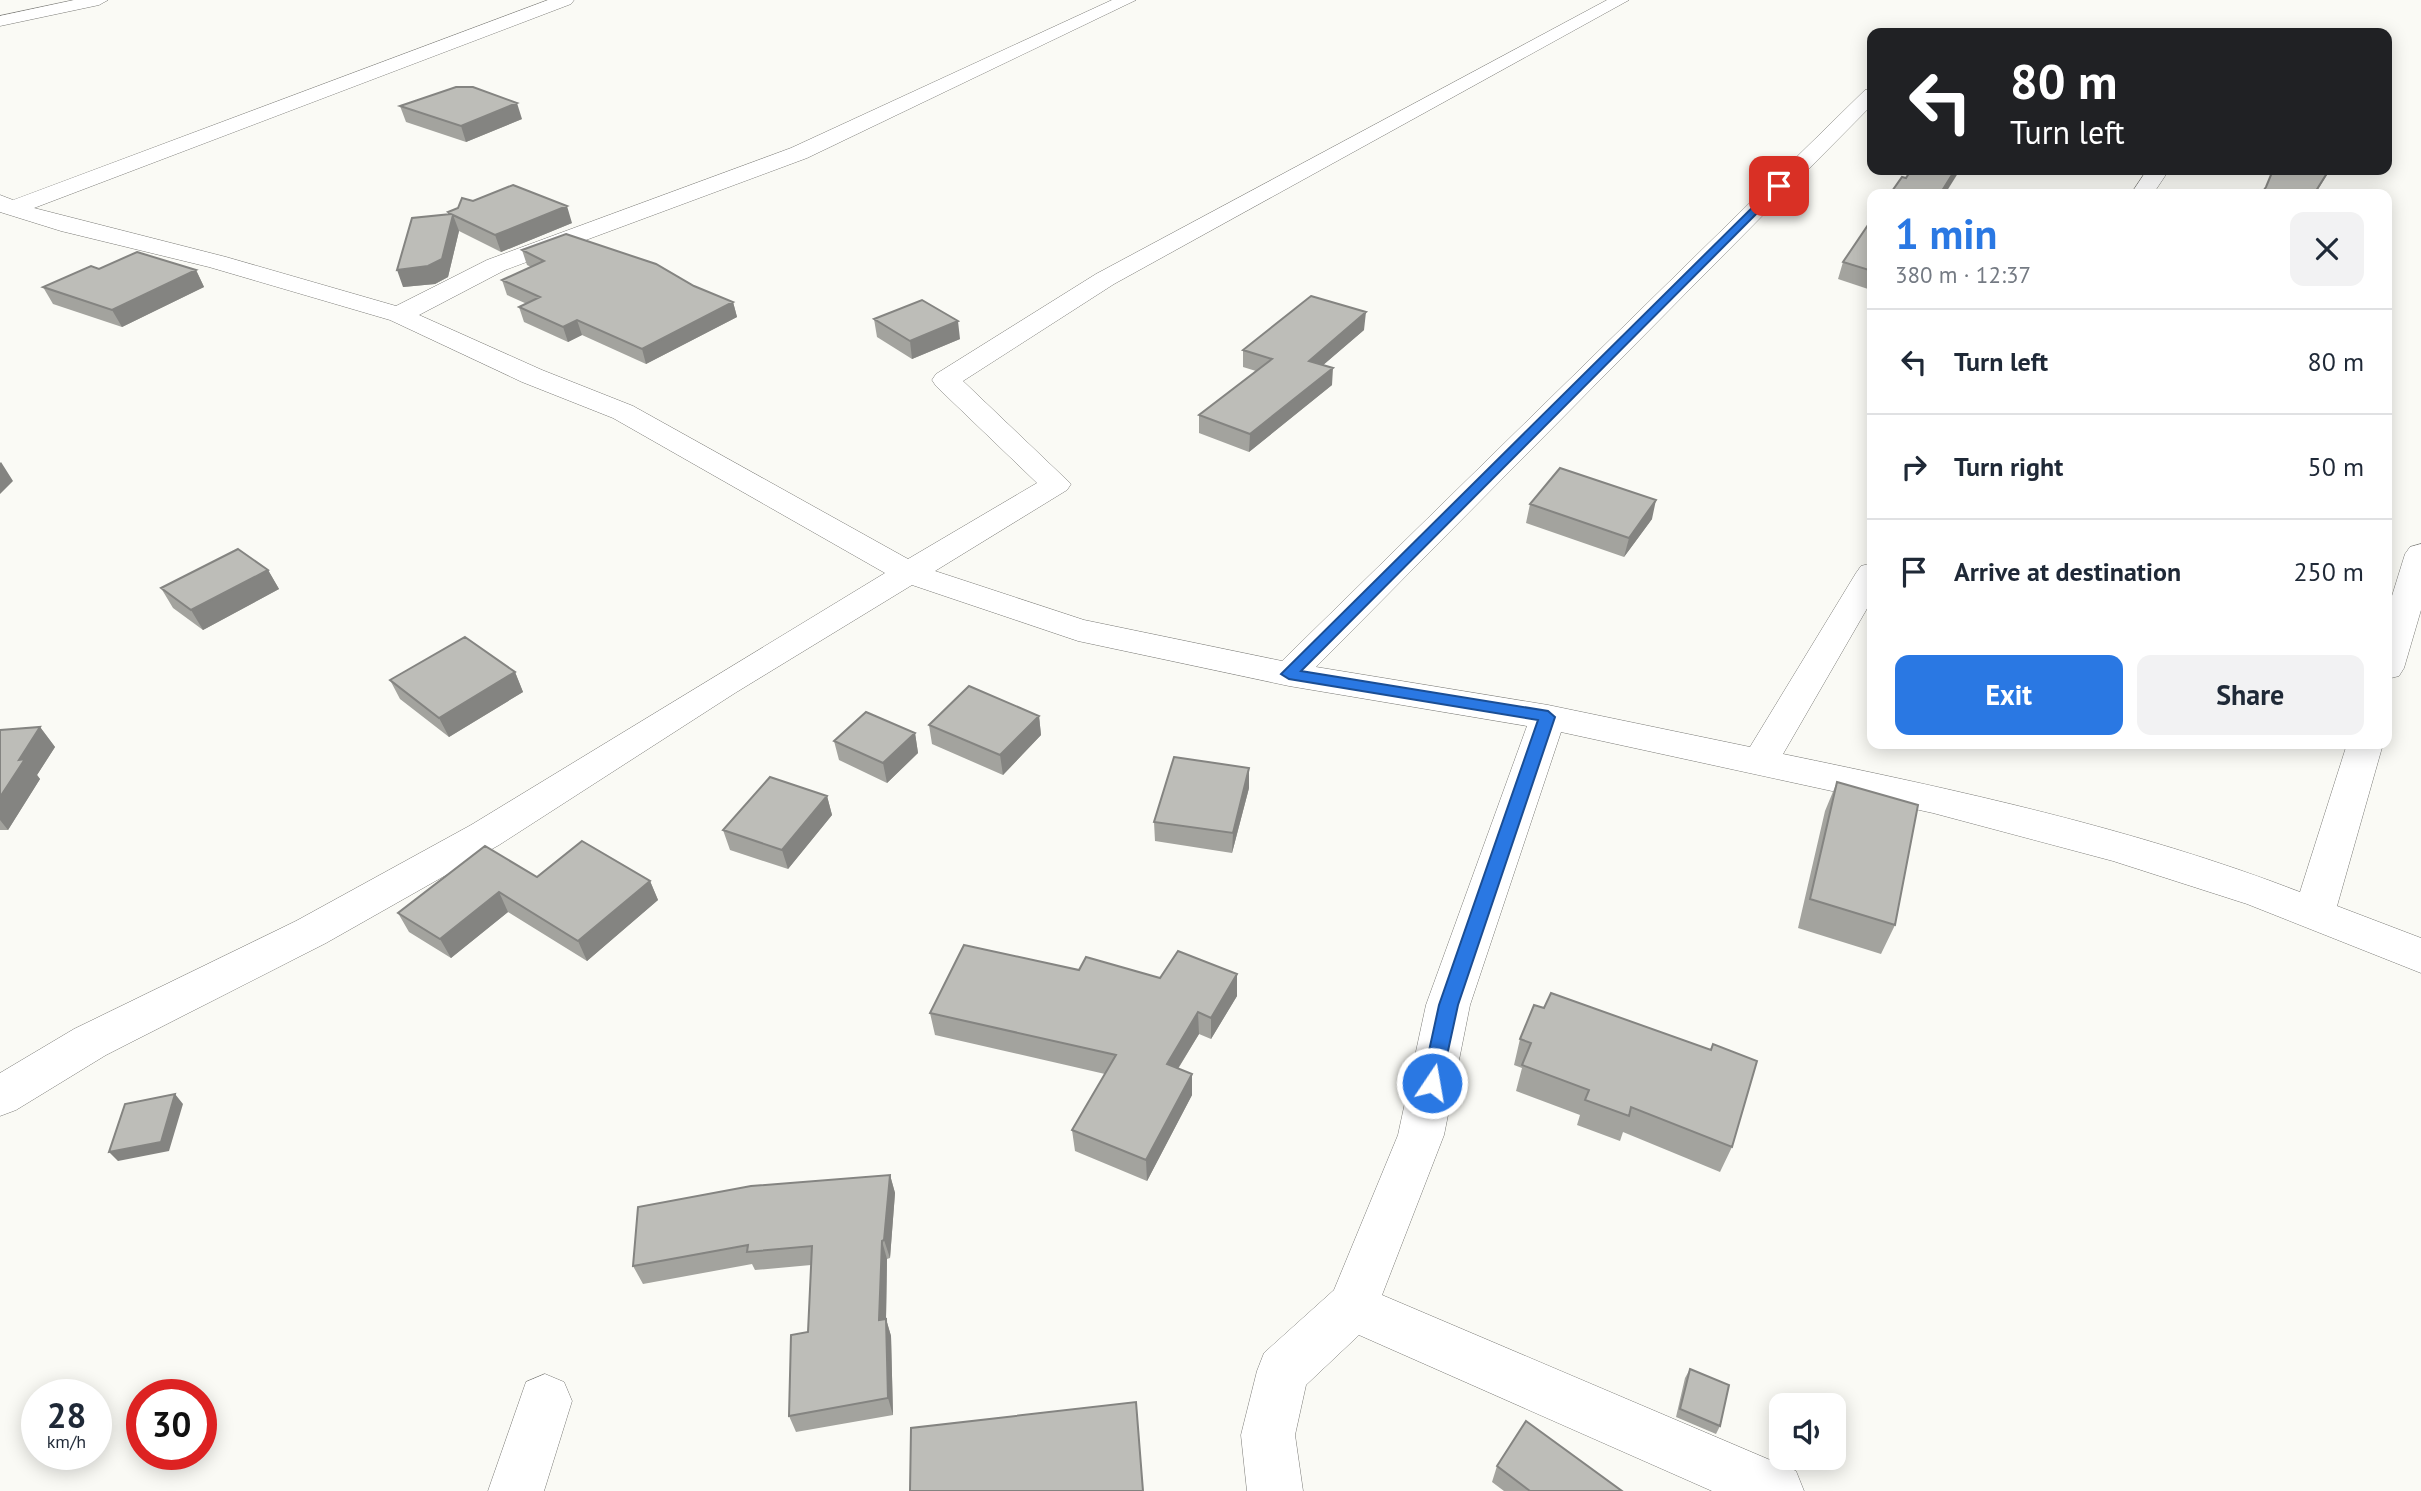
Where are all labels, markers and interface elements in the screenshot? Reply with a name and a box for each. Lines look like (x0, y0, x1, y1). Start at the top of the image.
text: 80 m (2010, 49, 2117, 113)
icon: left (1895, 56, 1986, 147)
text: Turn left (2010, 111, 2125, 153)
pin (1749, 156, 1809, 216)
icon: arrive (1760, 167, 1798, 205)
text: 1 min (1895, 206, 1997, 261)
button: close (2290, 212, 2364, 286)
text: 380 m · 12:37 (1895, 260, 2031, 289)
icon: left (1895, 343, 1933, 381)
text: Turn left (1954, 345, 2048, 378)
text: 80 m (2308, 345, 2364, 378)
icon: right (1895, 448, 1933, 486)
text: Turn right (1954, 450, 2063, 483)
text: 50 m (2308, 450, 2364, 483)
icon: arrive (1895, 553, 1933, 591)
text: Arrive at destination (1954, 555, 2181, 588)
text: 250 m (2293, 555, 2364, 588)
button: Exit (1895, 655, 2123, 735)
button: Share (2137, 655, 2364, 735)
position arrow (1395, 1046, 1469, 1120)
speed limit sign: 30 (126, 1379, 217, 1470)
text: 28 (47, 1392, 86, 1438)
map controls (1769, 1393, 1846, 1470)
button: sound (1769, 1393, 1846, 1470)
text: km/h (47, 1430, 86, 1453)

